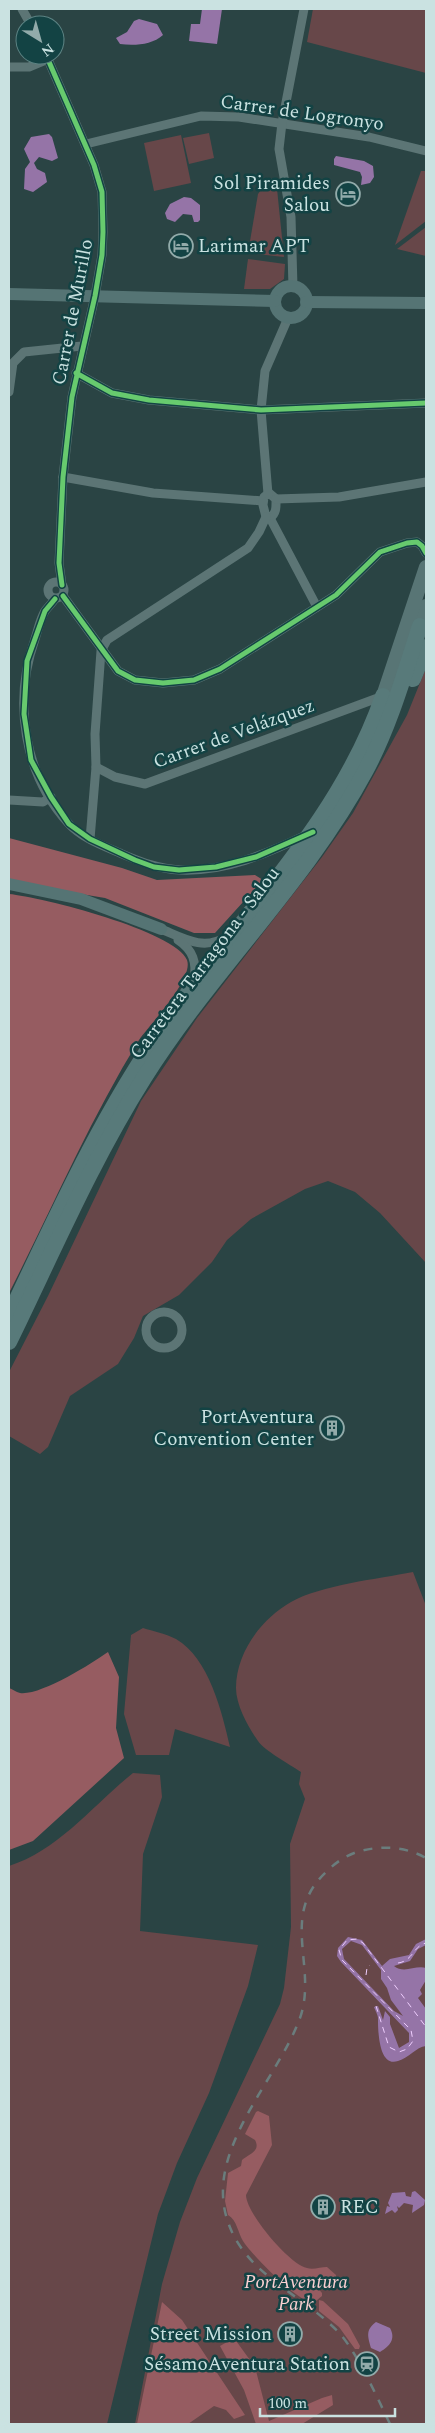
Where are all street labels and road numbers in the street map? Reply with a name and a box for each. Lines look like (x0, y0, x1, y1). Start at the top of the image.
street label: Carrer de Logronyo (218, 87, 386, 139)
street label: Carrer de Murillo (45, 237, 101, 387)
street label: Carrer de Velázquez (149, 691, 319, 777)
street label: Carretera Tarragona - Salou (123, 860, 287, 1065)

